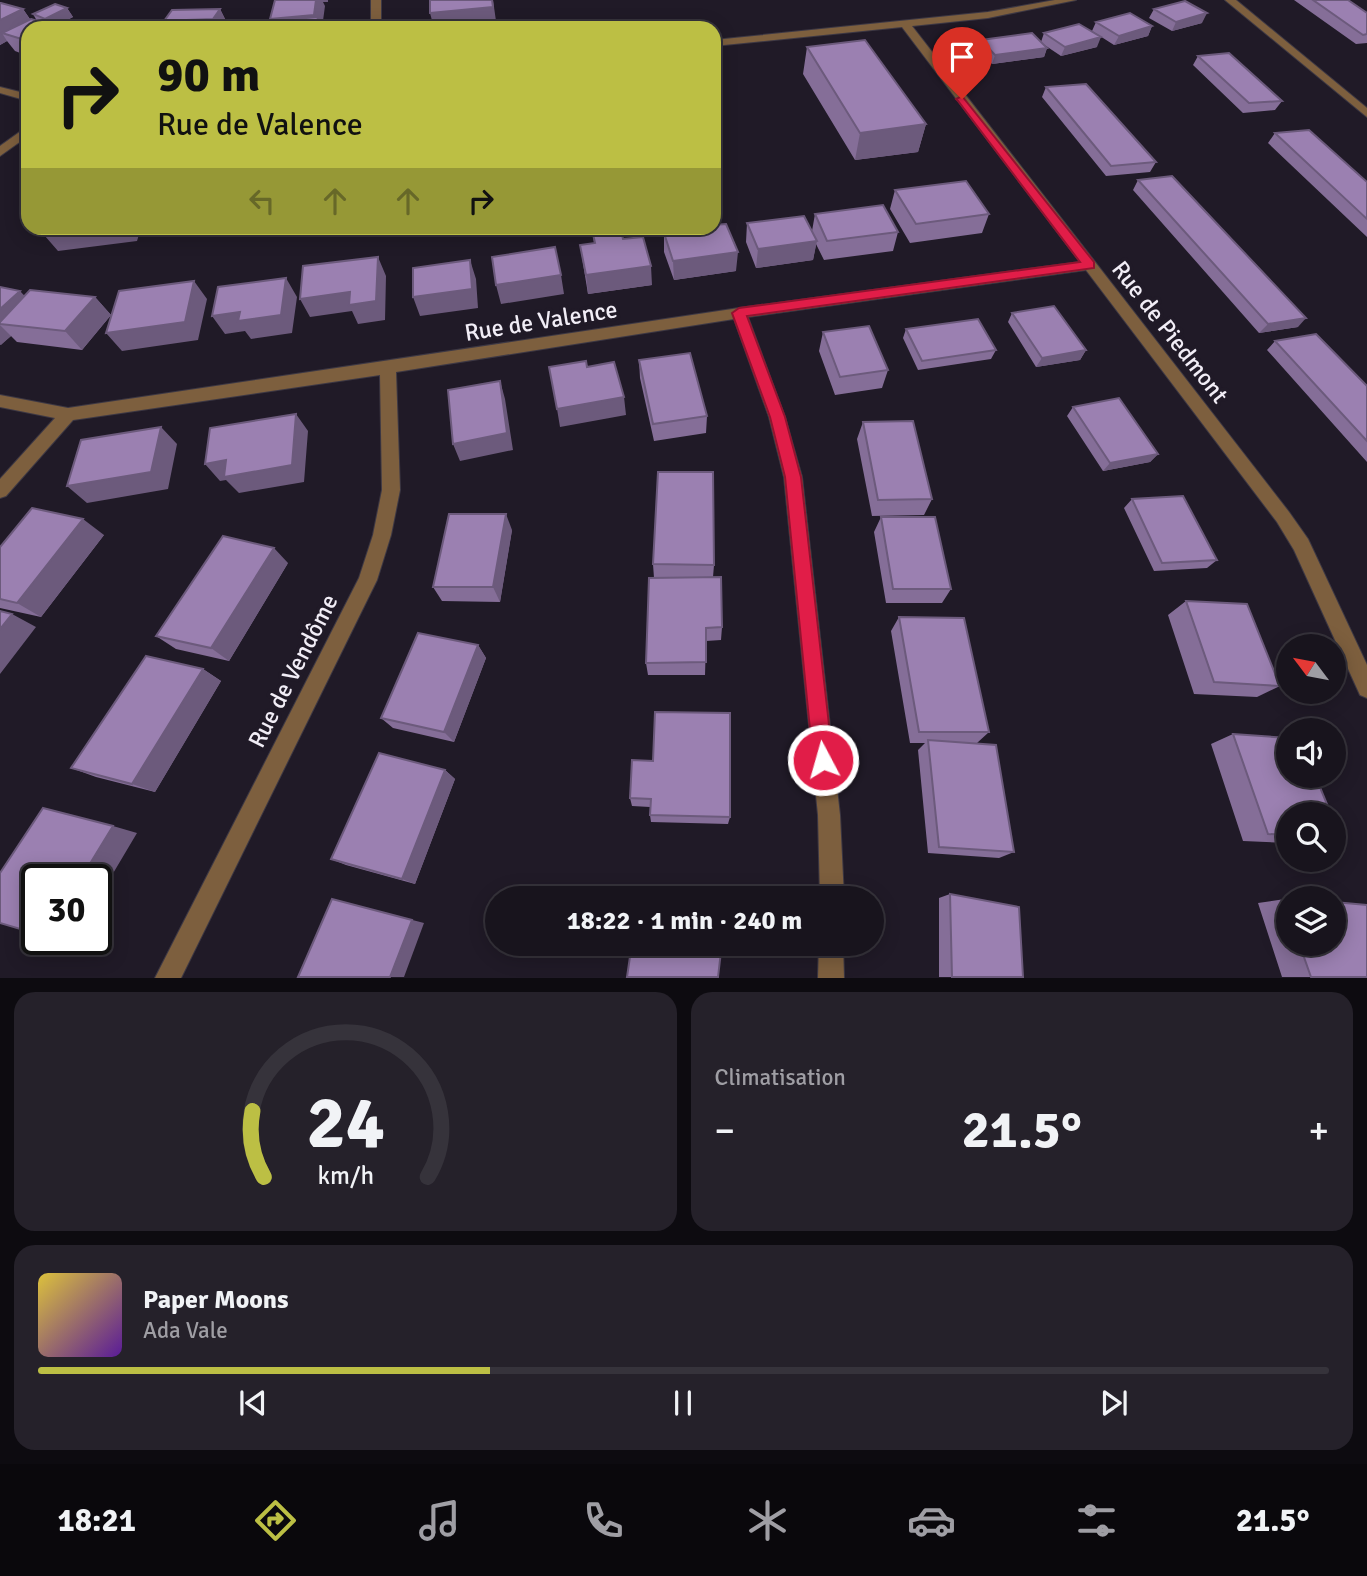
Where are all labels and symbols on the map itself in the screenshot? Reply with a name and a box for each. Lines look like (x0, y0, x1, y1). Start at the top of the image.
pin (932, 27, 992, 99)
street label: Rue de Piedmont (1105, 255, 1235, 409)
street label: Rue de Valence (462, 294, 620, 348)
street label: Rue de Vendôme (241, 589, 345, 753)
north arrow (1276, 634, 1346, 704)
position arrow (786, 723, 860, 797)
speed limit sign: 30 (21, 864, 112, 955)

